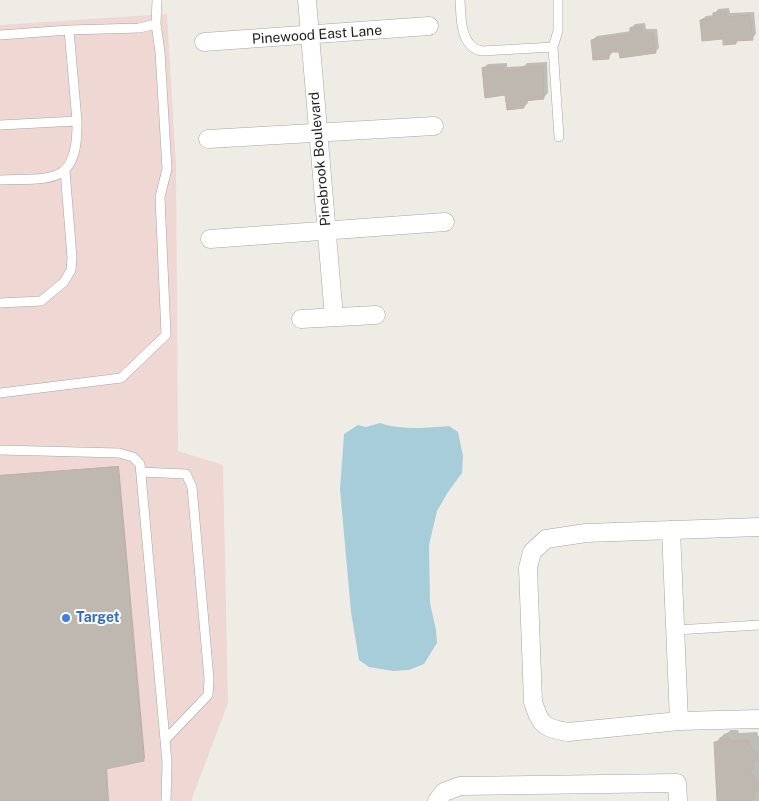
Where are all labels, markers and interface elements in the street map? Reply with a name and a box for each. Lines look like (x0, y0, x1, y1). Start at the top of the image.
street label: Pinewood East Lane (251, 22, 383, 48)
street label: Pinebrook Boulevard (306, 91, 334, 227)
place label: Target (76, 610, 120, 626)
marker: Target (60, 612, 72, 624)

